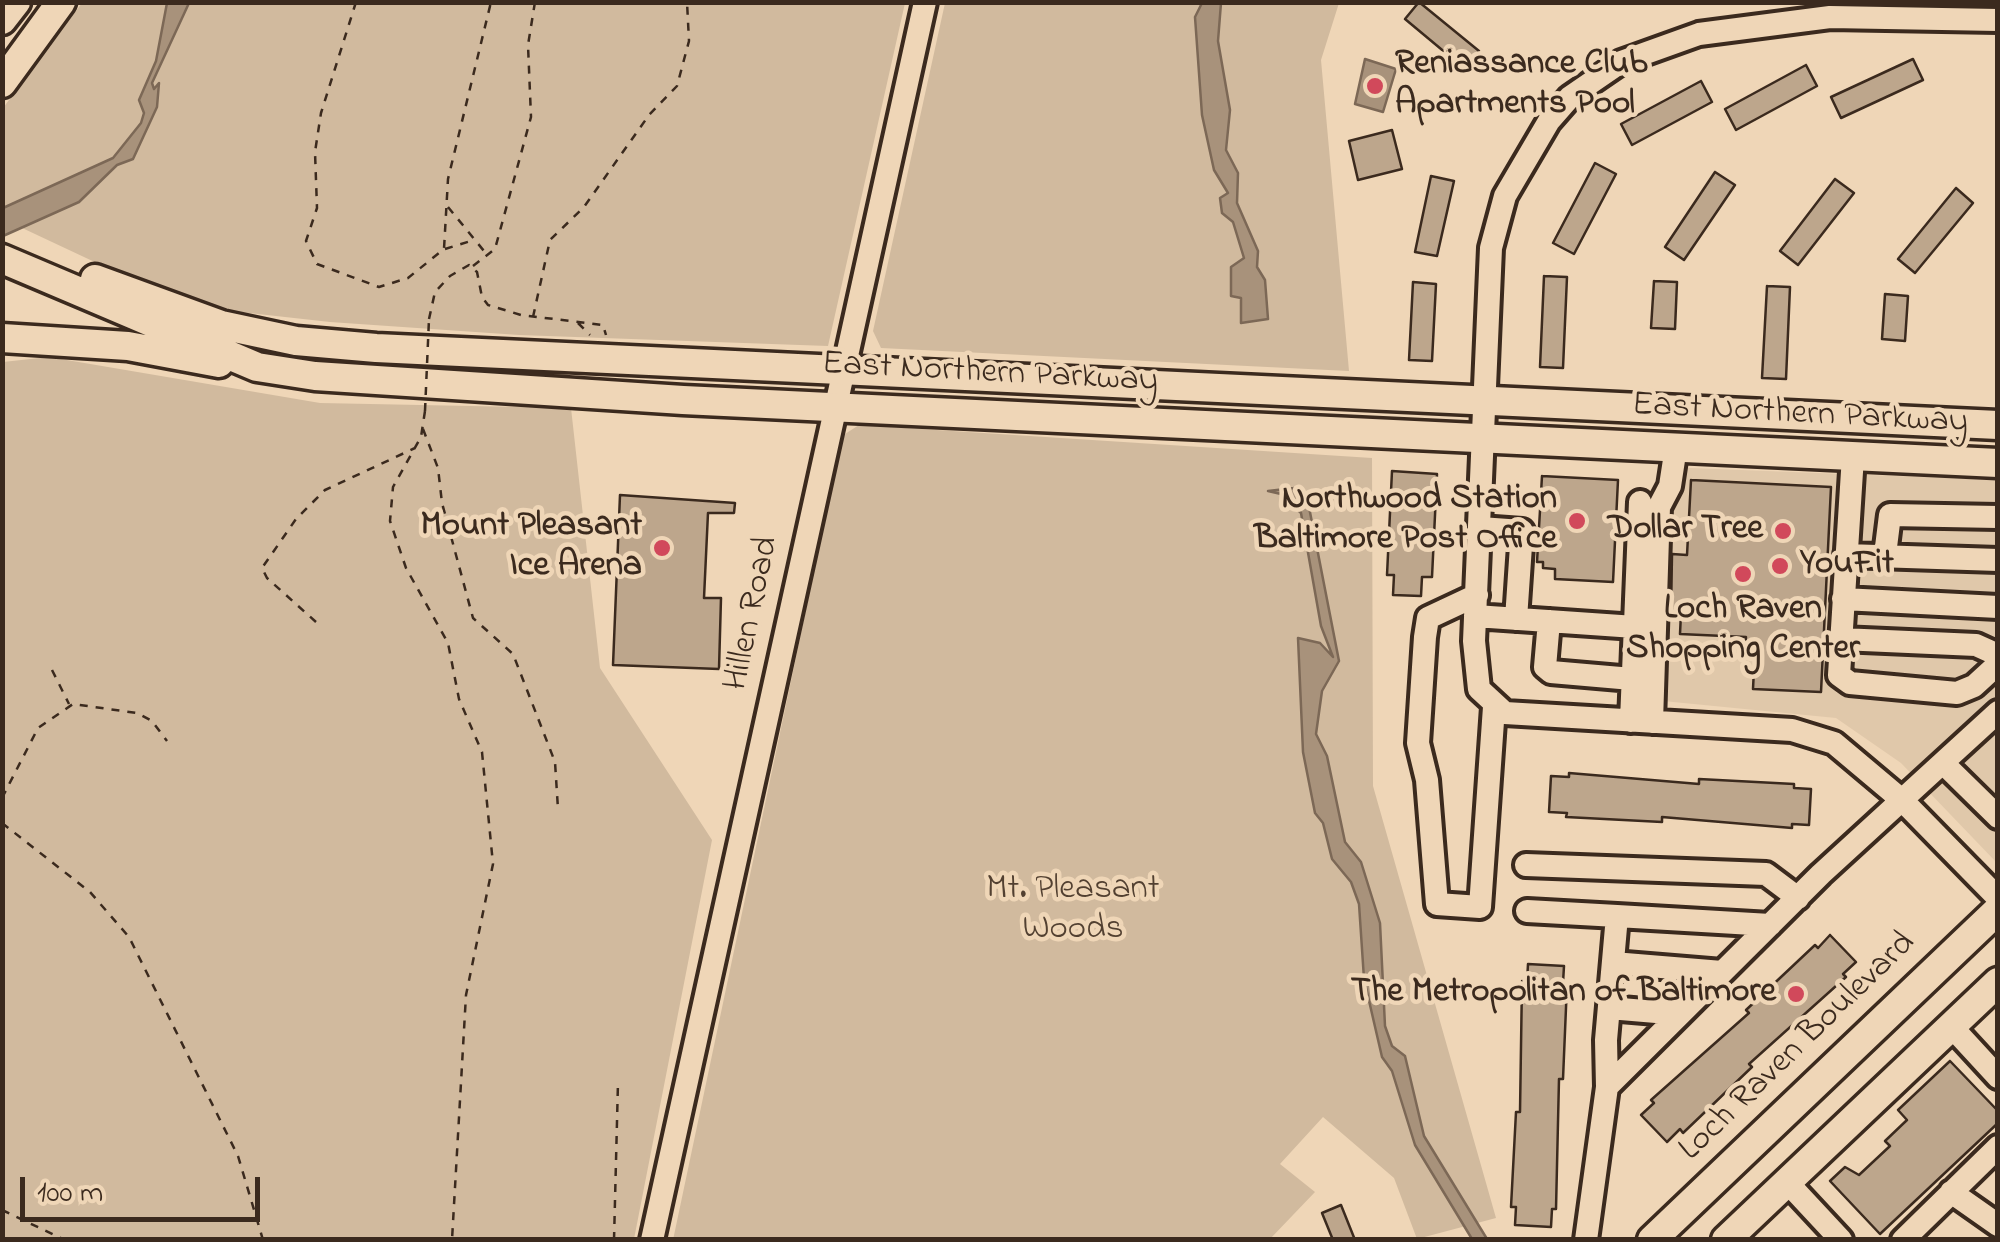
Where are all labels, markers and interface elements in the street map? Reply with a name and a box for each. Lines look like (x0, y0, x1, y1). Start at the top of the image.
place label: Reniassance Club Apartments Pool (1395, 45, 1648, 127)
marker: Reniassance Club Apartments Pool (1364, 75, 1386, 97)
street label: East Northern Parkway (821, 345, 1159, 405)
street label: East Northern Parkway (1631, 386, 1969, 446)
place label: Northwood Station Baltimore Post Office (1254, 480, 1557, 562)
place label: Mount Pleasant Ice Arena (421, 507, 642, 589)
marker: Northwood Station Baltimore Post Office (1566, 510, 1588, 532)
place label: Dollar Tree (1608, 510, 1763, 552)
marker: Dollar Tree (1772, 520, 1794, 542)
street label: Hillen Road (717, 533, 791, 695)
marker: Mount Pleasant Ice Arena (651, 537, 673, 559)
place label: YouFit (1800, 545, 1894, 587)
marker: YouFit (1769, 555, 1791, 577)
marker: Loch Raven Shopping Center (1732, 563, 1754, 585)
place label: Loch Raven Shopping Center (1626, 590, 1860, 672)
park label: Mt. Pleasant Woods (986, 870, 1160, 952)
street label: Loch Raven Boulevard (1672, 924, 1926, 1172)
place label: The Metropolitan of Baltimore (1351, 973, 1776, 1015)
marker: The Metropolitan of Baltimore (1785, 983, 1807, 1005)
scale bar (25, 1157, 265, 1219)
text: 100 m (37, 1172, 103, 1216)

